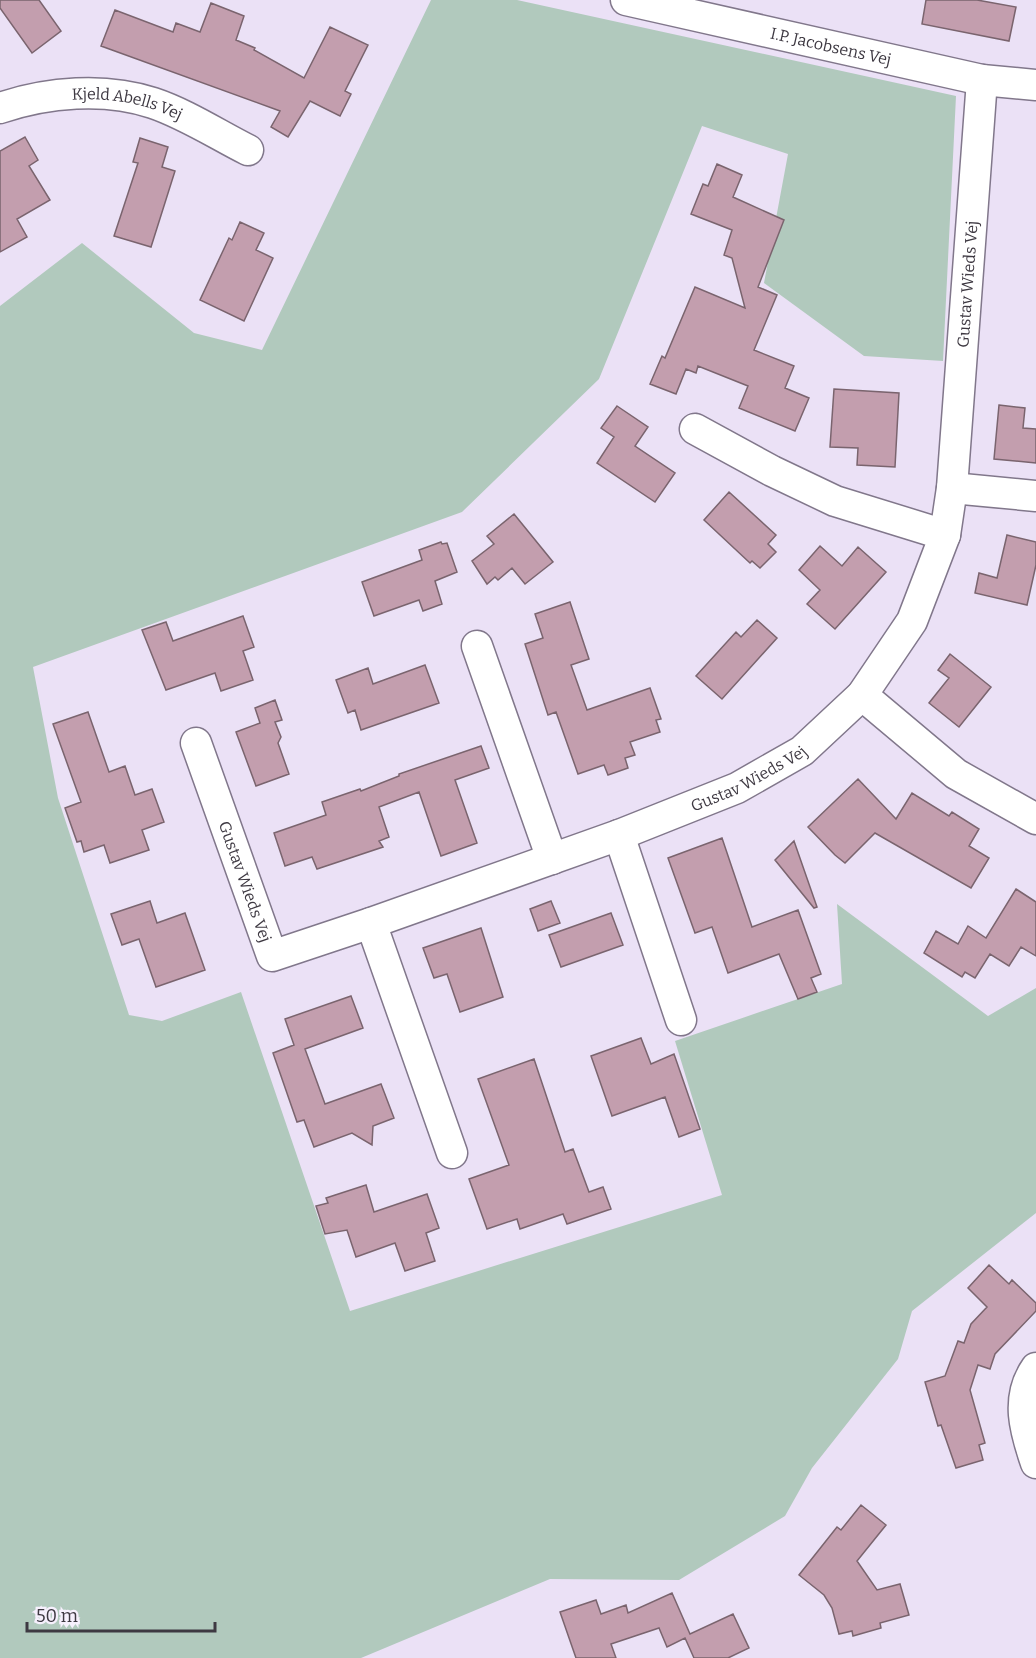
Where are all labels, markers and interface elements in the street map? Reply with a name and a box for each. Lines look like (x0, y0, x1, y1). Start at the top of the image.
street label: I.P. Jacobsens Vej (769, 24, 893, 69)
street label: Kjeld Abells Vej (71, 84, 186, 124)
street label: Gustav Wieds Vej (953, 220, 982, 348)
street label: Gustav Wieds Vej (688, 742, 811, 816)
street label: Gustav Wieds Vej (215, 819, 275, 945)
scale bar (27, 1595, 214, 1633)
text: 50 m (36, 1605, 78, 1627)

